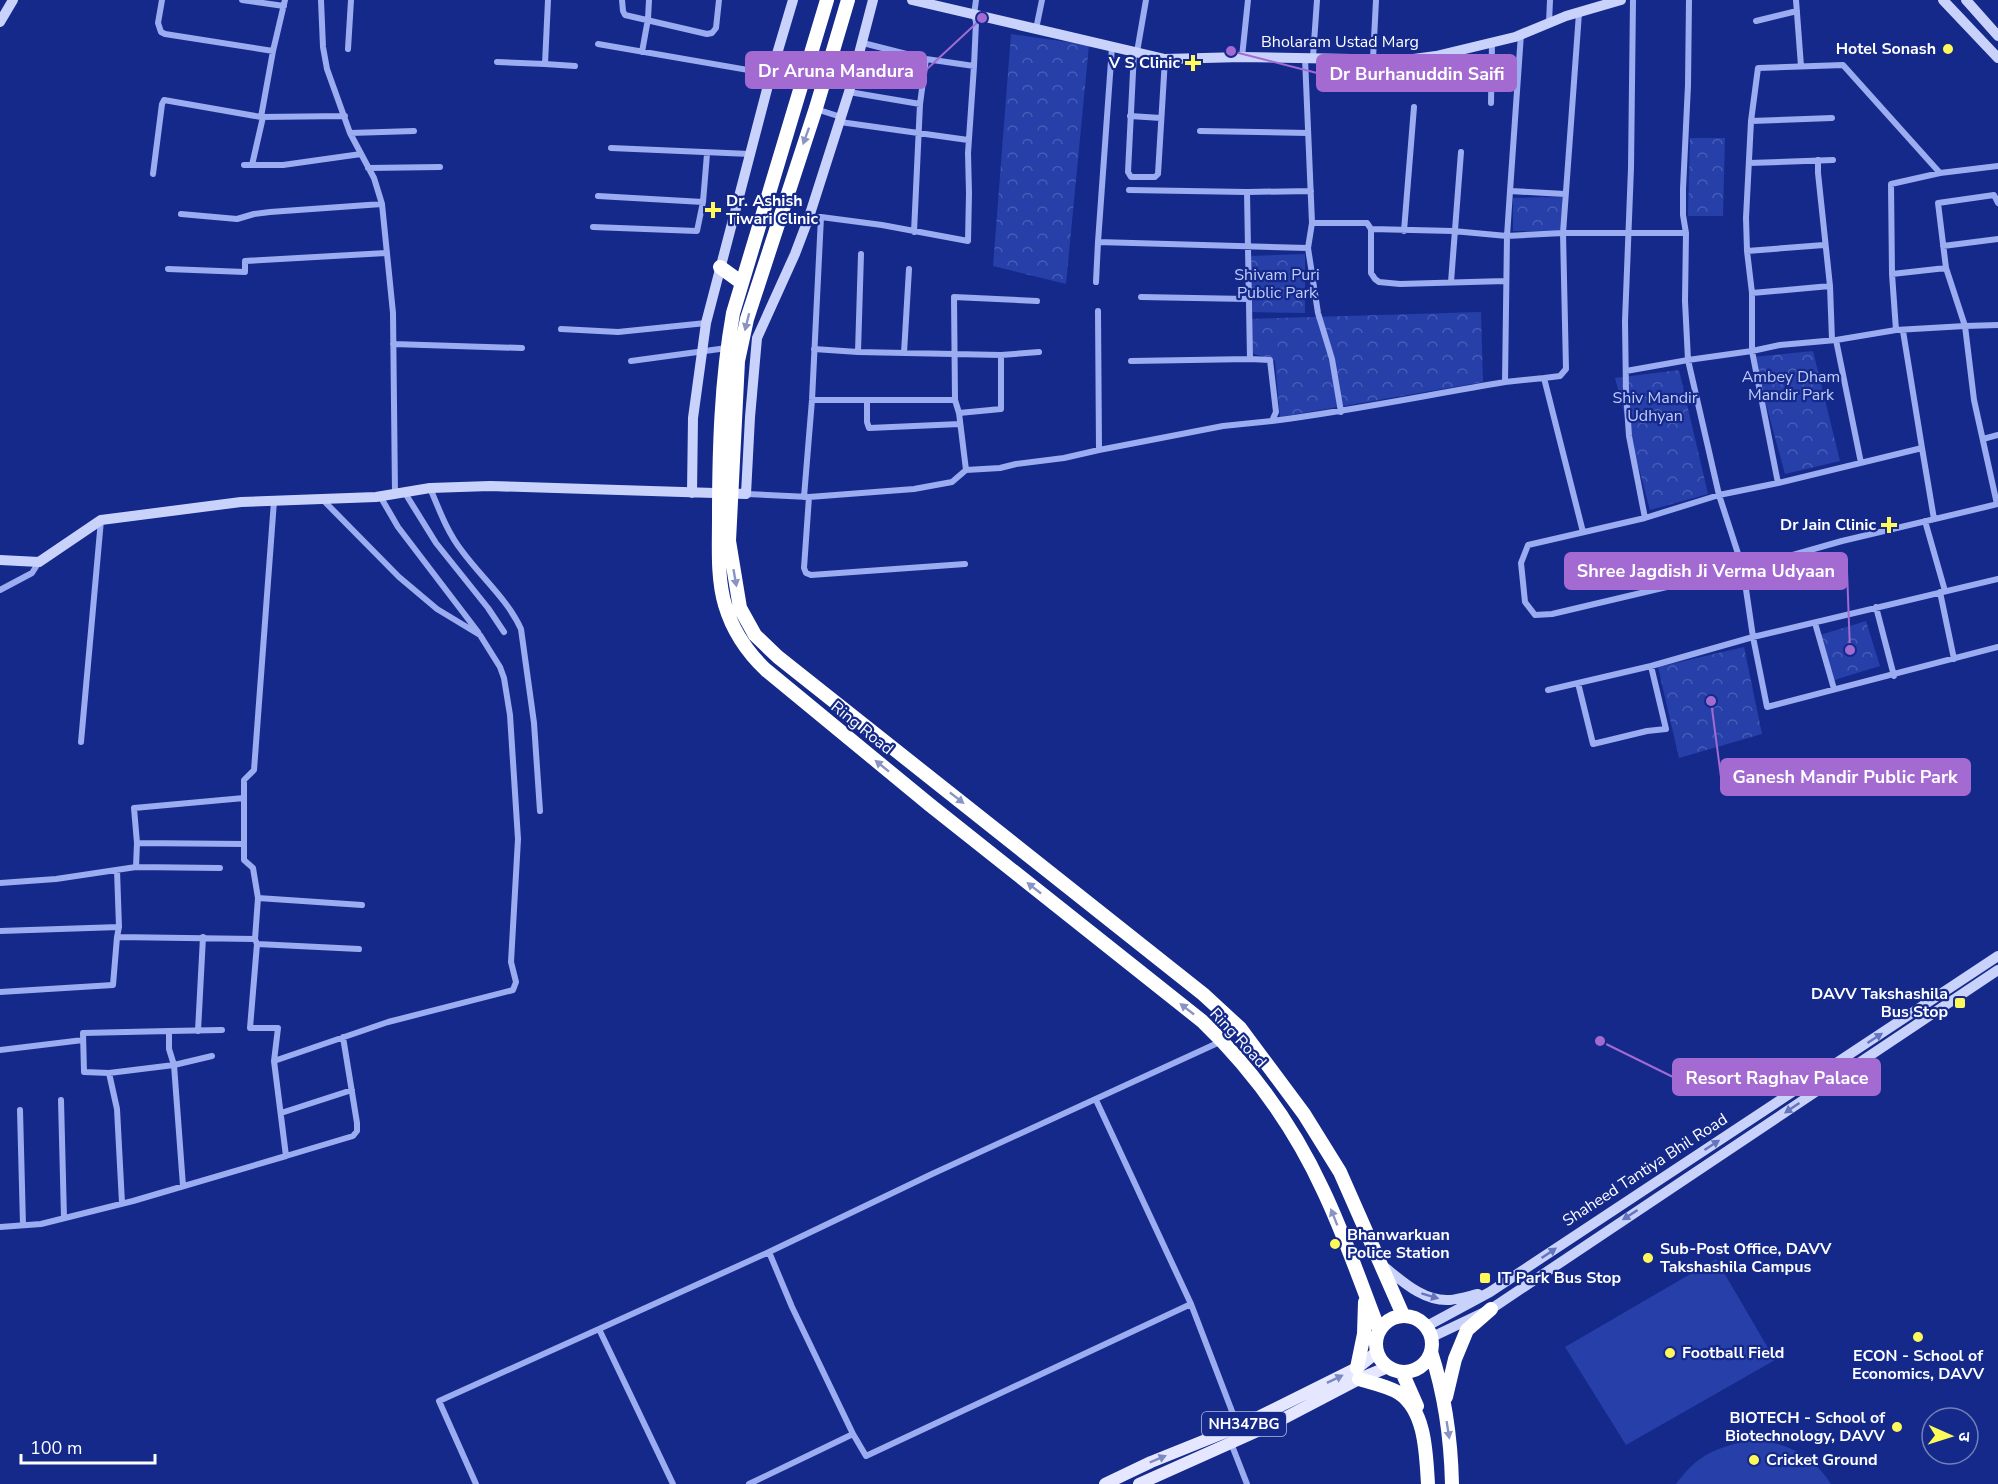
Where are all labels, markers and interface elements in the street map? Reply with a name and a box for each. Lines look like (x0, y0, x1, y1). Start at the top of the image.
street label: Bholaram Ustad Marg (1261, 31, 1419, 53)
place label: Hotel Sonash (1836, 38, 1936, 60)
marker: Hotel Sonash (1941, 42, 1955, 56)
callout: Dr Aruna Mandura (746, 52, 926, 88)
place label: V S Clinic (1108, 52, 1180, 74)
marker: V S Clinic (1184, 54, 1202, 72)
callout: Dr Burhanuddin Saifi (1317, 55, 1516, 91)
text: Dr Aruna Mandura (758, 59, 914, 83)
text: Dr Burhanuddin Saifi (1329, 62, 1505, 86)
one-way arrow (800, 127, 810, 145)
place label: Dr. Ashish Tiwari Clinic (726, 190, 818, 230)
marker: Dr. Ashish Tiwari Clinic (704, 201, 722, 219)
park label: Shivam Puri Public Park (1234, 264, 1320, 304)
one-way arrow (741, 313, 751, 331)
park label: Ambey Dham Mandir Park (1742, 366, 1840, 406)
park label: Shiv Mandir Udhyan (1612, 387, 1698, 427)
place label: Dr Jain Clinic (1780, 514, 1876, 536)
marker: Dr Jain Clinic (1880, 516, 1898, 534)
callout: Shree Jagdish Ji Verma Udyaan (1565, 553, 1847, 589)
text: Shree Jagdish Ji Verma Udyaan (1577, 559, 1835, 583)
one-way arrow (730, 569, 739, 588)
street label: Ring Road (826, 696, 898, 760)
one-way arrow (874, 759, 890, 772)
callout: Ganesh Mandir Public Park (1721, 759, 1970, 795)
text: Ganesh Mandir Public Park (1732, 765, 1958, 789)
one-way arrow (950, 792, 965, 804)
one-way arrow (1027, 882, 1042, 894)
place label: DAVV Takshashila Bus Stop (1811, 983, 1948, 1023)
marker: DAVV Takshashila Bus Stop (1953, 996, 1967, 1010)
one-way arrow (1180, 1003, 1195, 1016)
street label: Ring Road (1205, 1003, 1271, 1073)
one-way arrow (1866, 1032, 1882, 1044)
callout: Resort Raghav Palace (1673, 1059, 1880, 1095)
text: Resort Raghav Palace (1686, 1066, 1869, 1090)
one-way arrow (1785, 1102, 1801, 1114)
street label: Shaheed Tantiya Bhil Road (1558, 1108, 1732, 1232)
one-way arrow (1703, 1140, 1720, 1151)
one-way arrow (1329, 1208, 1339, 1226)
one-way arrow (1622, 1209, 1638, 1220)
place label: Bhanwarkuan Police Station (1347, 1224, 1450, 1264)
marker: Bhanwarkuan Police Station (1328, 1237, 1342, 1251)
place label: Sub-Post Office, DAVV Takshashila Campus (1660, 1238, 1832, 1278)
one-way arrow (1541, 1248, 1557, 1259)
marker: Sub-Post Office, DAVV Takshashila Campus (1641, 1251, 1655, 1265)
place label: IT Park Bus Stop (1497, 1267, 1621, 1289)
marker: IT Park Bus Stop (1478, 1271, 1492, 1285)
one-way arrow (1421, 1292, 1439, 1301)
marker: ECON - School of Economics, DAVV (1911, 1330, 1925, 1344)
place label: Football Field (1682, 1342, 1784, 1364)
place label: ECON - School of Economics, DAVV (1852, 1345, 1985, 1385)
marker: Football Field (1663, 1346, 1677, 1360)
one-way arrow (1327, 1374, 1344, 1384)
north arrow (1920, 1406, 1980, 1466)
place label: BIOTECH - School of Biotechnology, DAVV (1725, 1407, 1886, 1447)
road number: NH347BG (1202, 1412, 1286, 1436)
marker: BIOTECH - School of Biotechnology, DAVV (1890, 1420, 1904, 1434)
one-way arrow (1444, 1421, 1453, 1440)
scale bar (21, 1427, 154, 1465)
text: उ (1953, 1431, 1975, 1443)
text: 100 m (30, 1436, 82, 1460)
place label: Cricket Ground (1766, 1449, 1878, 1471)
marker: Cricket Ground (1747, 1453, 1761, 1467)
one-way arrow (1149, 1454, 1167, 1464)

